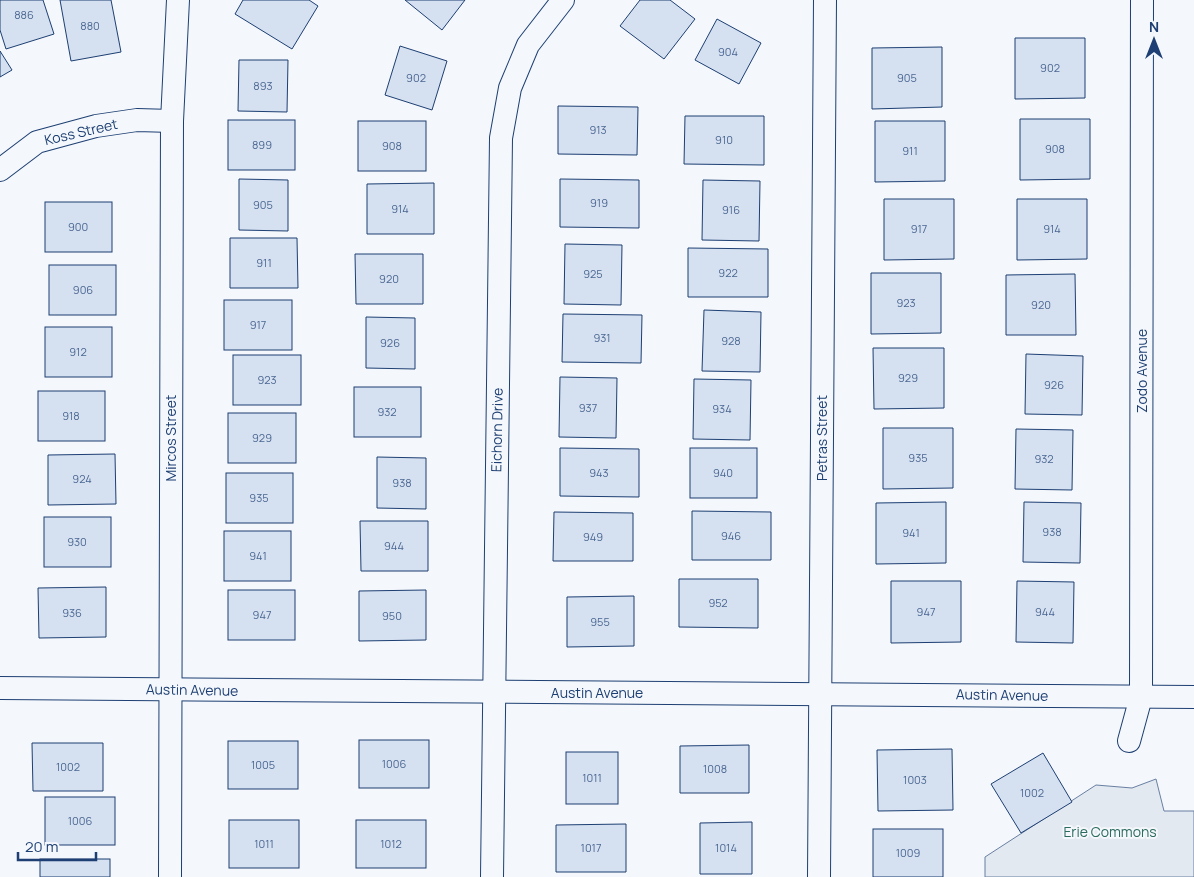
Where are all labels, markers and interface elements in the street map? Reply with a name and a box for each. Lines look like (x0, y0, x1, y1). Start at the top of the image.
house number: 886 (14, 7, 34, 22)
north arrow (1129, 15, 1179, 65)
text: N (1149, 17, 1159, 36)
house number: 880 (80, 18, 100, 33)
house number: 904 (718, 44, 738, 59)
house number: 902 (1040, 60, 1060, 75)
house number: 902 (406, 70, 426, 85)
house number: 905 (897, 70, 917, 85)
house number: 893 (253, 78, 273, 93)
street label: Koss Street (42, 114, 120, 149)
house number: 913 (589, 122, 607, 137)
house number: 910 (715, 132, 733, 147)
house number: 899 (252, 137, 272, 152)
house number: 908 (382, 138, 402, 153)
house number: 908 (1045, 141, 1065, 156)
house number: 911 (902, 143, 918, 158)
house number: 919 (590, 195, 608, 210)
house number: 905 (253, 197, 273, 212)
house number: 914 (391, 201, 409, 216)
house number: 916 (722, 202, 740, 217)
house number: 900 (68, 219, 88, 234)
house number: 917 (911, 221, 927, 236)
house number: 914 (1043, 221, 1061, 236)
house number: 911 (256, 255, 272, 270)
house number: 922 (718, 265, 738, 280)
house number: 925 (583, 266, 603, 281)
house number: 920 (379, 271, 399, 286)
house number: 906 (73, 282, 93, 297)
house number: 923 (896, 295, 916, 310)
house number: 920 (1031, 297, 1051, 312)
house number: 917 (250, 317, 266, 332)
street label: Zodo Avenue (1132, 329, 1151, 413)
house number: 931 (593, 330, 611, 345)
house number: 928 (721, 333, 741, 348)
house number: 926 (380, 335, 400, 350)
house number: 912 (69, 344, 87, 359)
house number: 929 (898, 370, 918, 385)
house number: 923 (257, 372, 277, 387)
house number: 926 (1044, 377, 1064, 392)
street label: Eichorn Drive (486, 388, 507, 472)
street label: Mircos Street (161, 394, 180, 481)
street label: Petras Street (812, 395, 831, 481)
house number: 937 (579, 400, 597, 415)
house number: 934 (712, 401, 732, 416)
house number: 932 (377, 404, 397, 419)
house number: 918 (62, 408, 80, 423)
house number: 929 (252, 430, 272, 445)
house number: 935 (908, 450, 928, 465)
house number: 932 (1034, 451, 1054, 466)
house number: 943 (589, 465, 609, 480)
house number: 940 (713, 465, 733, 480)
house number: 924 (72, 471, 92, 486)
house number: 938 (392, 475, 412, 490)
house number: 935 (249, 490, 269, 505)
house number: 938 (1042, 524, 1062, 539)
house number: 941 (902, 525, 920, 540)
house number: 946 (721, 528, 741, 543)
house number: 949 (583, 529, 603, 544)
house number: 930 (67, 534, 87, 549)
house number: 944 (384, 538, 404, 553)
house number: 941 (249, 548, 267, 563)
house number: 952 (708, 595, 728, 610)
house number: 947 (917, 604, 935, 619)
house number: 944 (1035, 604, 1055, 619)
house number: 936 (62, 605, 82, 620)
house number: 947 (253, 607, 271, 622)
house number: 950 (382, 608, 402, 623)
house number: 955 (590, 614, 610, 629)
street label: Austin Avenue (146, 679, 238, 700)
street label: Austin Avenue (551, 683, 643, 702)
street label: Austin Avenue (956, 684, 1048, 705)
house number: 1006 (382, 756, 406, 771)
house number: 1005 (251, 757, 275, 772)
house number: 1002 (56, 759, 80, 774)
house number: 1008 (703, 761, 727, 776)
house number: 1011 (582, 770, 602, 785)
house number: 1003 (903, 772, 927, 787)
house number: 1002 (1020, 785, 1044, 800)
house number: 1006 (68, 813, 92, 828)
park label: Erie Commons (1063, 822, 1157, 841)
scale bar (18, 830, 95, 862)
text: 20 m (25, 836, 58, 857)
house number: 1011 (254, 836, 274, 851)
house number: 1012 (380, 836, 402, 851)
house number: 1017 (581, 840, 601, 855)
house number: 1014 (715, 840, 737, 855)
house number: 1009 (896, 845, 920, 860)

